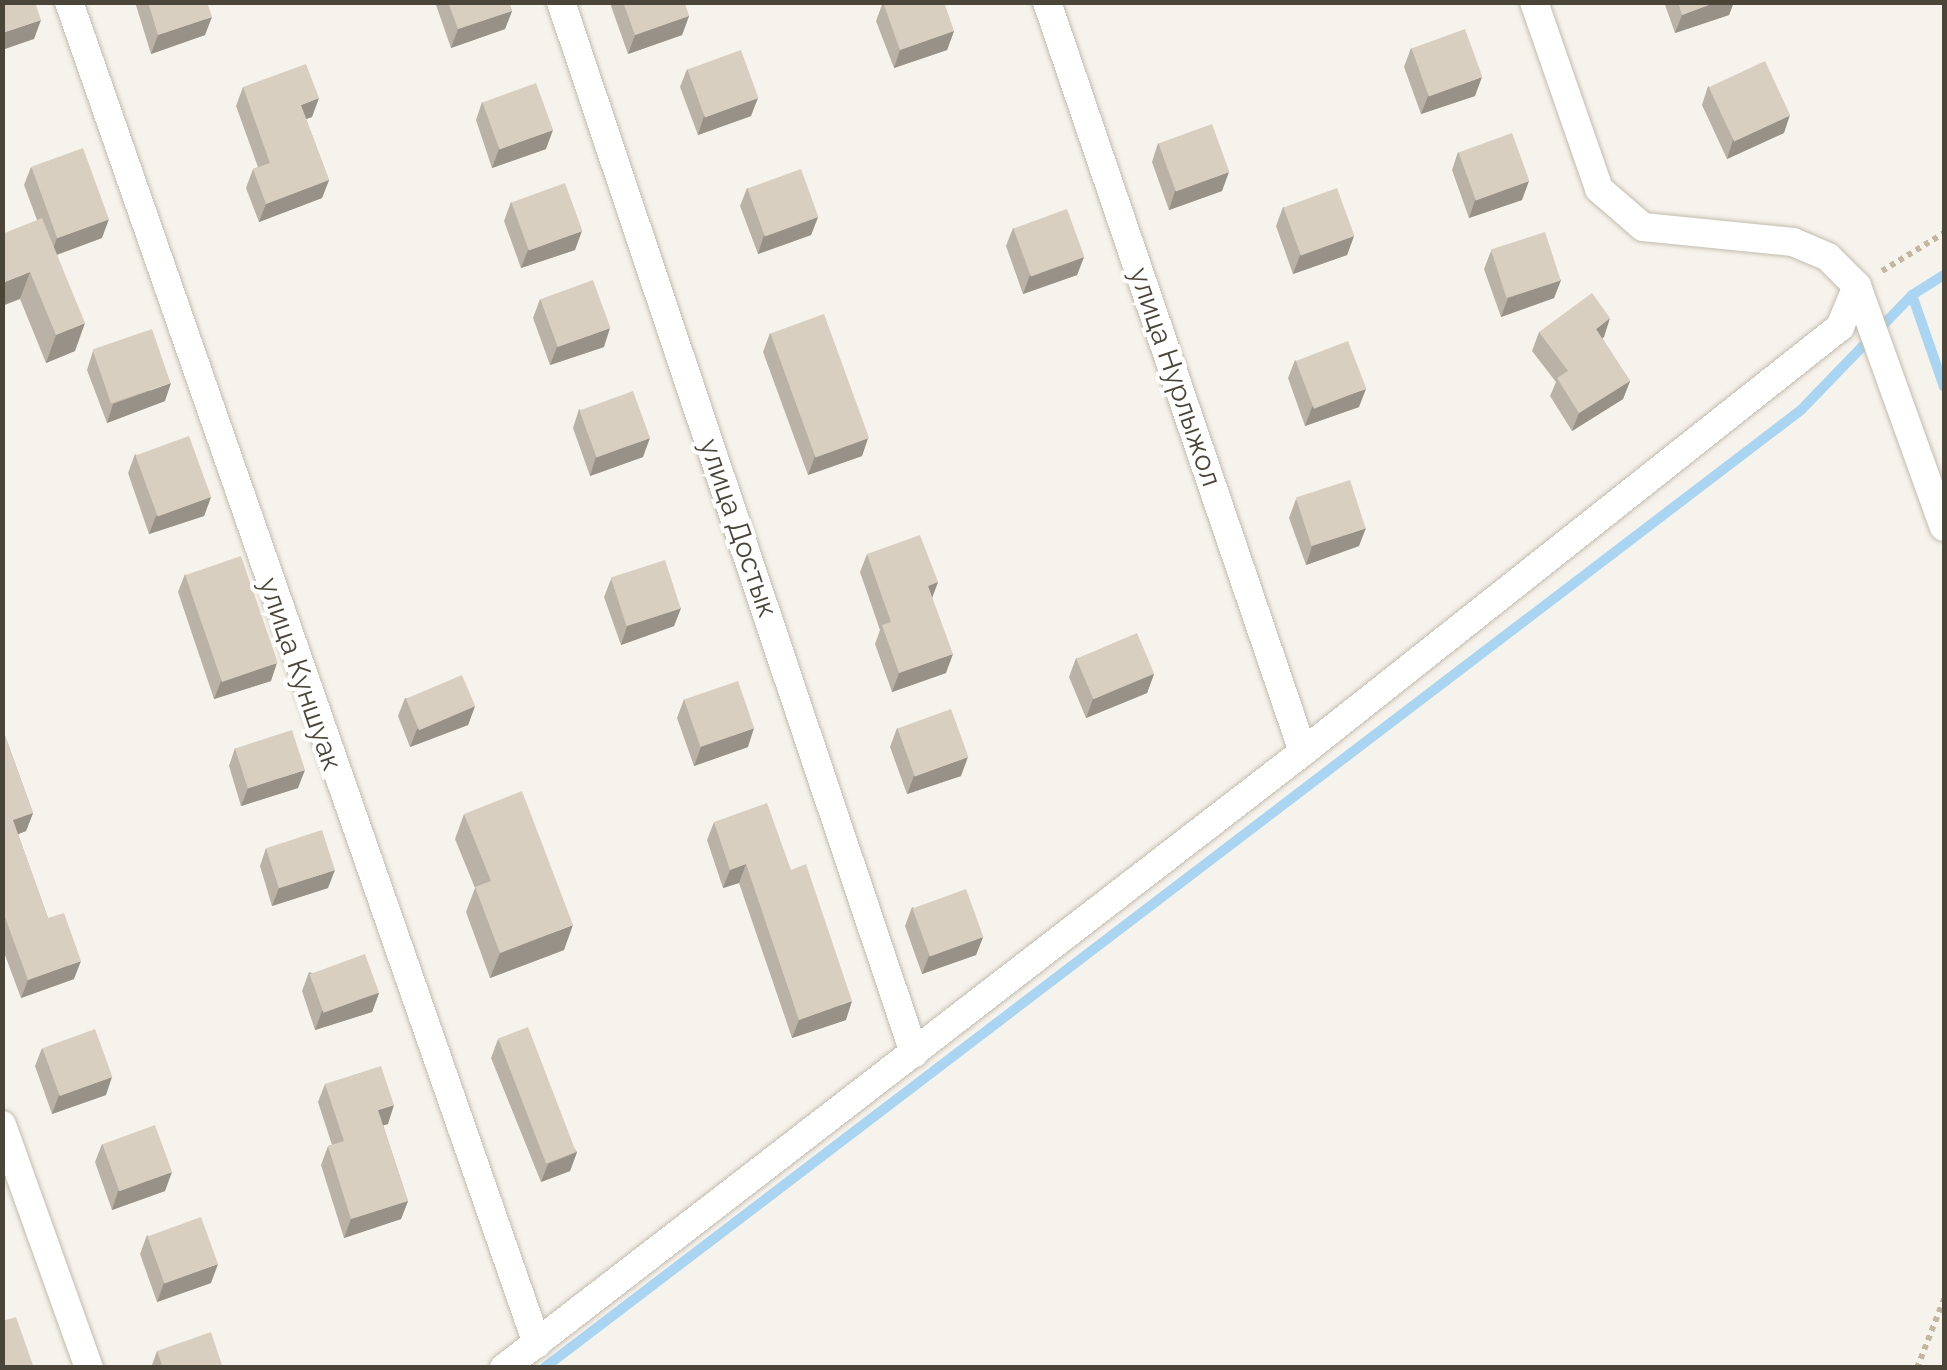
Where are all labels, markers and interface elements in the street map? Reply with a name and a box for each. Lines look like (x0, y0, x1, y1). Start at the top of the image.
street label: улица Нурлыжол (1122, 263, 1228, 491)
street label: улица Достык (692, 434, 784, 622)
street label: улица Куншуак (251, 573, 349, 775)

